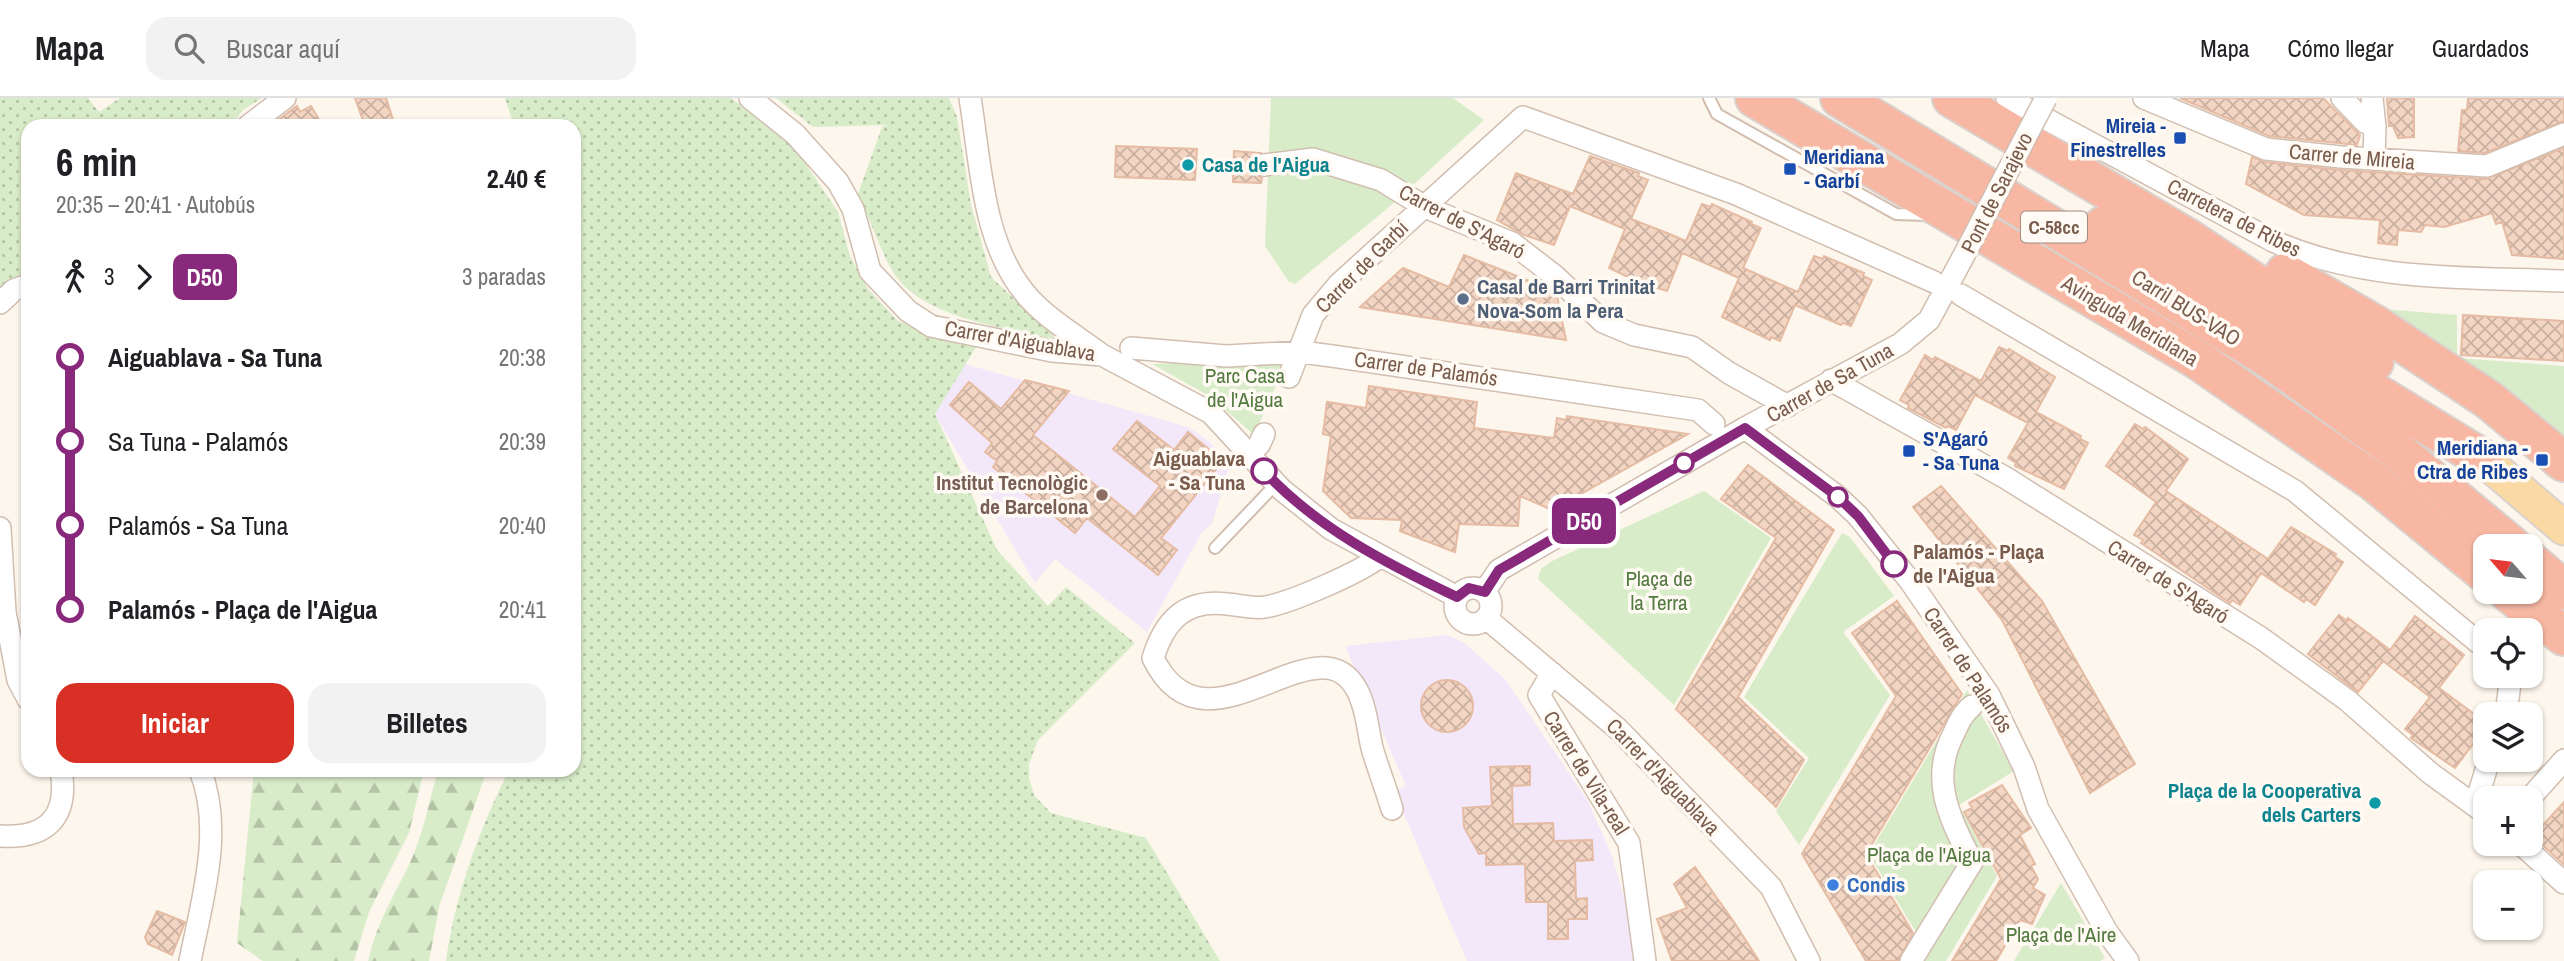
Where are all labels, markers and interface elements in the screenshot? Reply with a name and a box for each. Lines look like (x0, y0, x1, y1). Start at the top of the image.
search box (146, 17, 636, 80)
text: Mapa (35, 26, 104, 70)
icon: search (170, 29, 208, 67)
text: Buscar aquí (226, 31, 340, 66)
text: Mapa (2200, 32, 2250, 64)
text: Cómo llegar (2288, 32, 2394, 64)
text: Guardados (2432, 32, 2529, 64)
place label: Mireia - Finestrelles (2070, 111, 2166, 164)
street label: Pont de Sarajevo (1954, 127, 2039, 258)
marker: Mireia - Finestrelles (2172, 130, 2188, 146)
text: 6 min (56, 137, 137, 188)
street label: Carrer de Mireia (2288, 137, 2417, 176)
place label: Meridiana - Garbí (1804, 142, 1885, 195)
place label: Casa de l'Aigua (1202, 150, 1330, 179)
marker: Casa de l'Aigua (1180, 157, 1196, 173)
text: 2.40 € (487, 161, 546, 196)
marker: Meridiana - Garbí (1782, 161, 1798, 177)
street label: Carretera de Ribes (2162, 171, 2306, 264)
street label: Carrer de S'Agaró (1394, 177, 1530, 266)
text: 20:35 – 20:41 · Autobús (56, 189, 255, 220)
road number: C-58cc (2021, 211, 2087, 242)
street label: Carrer de Garbí (1309, 214, 1415, 320)
icon: walk (56, 258, 94, 296)
icon: forward (125, 258, 163, 296)
text: 3 (104, 261, 115, 292)
text: D50 (187, 261, 223, 293)
text: 3 paradas (462, 261, 546, 292)
street label: Carril BUS-VAO (2126, 263, 2246, 352)
street label: Avinguda Meridiana (2056, 268, 2204, 373)
place label: Casal de Barri Trinitat Nova-Som la Pera (1477, 272, 1655, 325)
marker: Casal de Barri Trinitat Nova-Som la Pera (1455, 291, 1471, 307)
street label: Carrer d'Aiguablava (942, 313, 1098, 368)
street label: Carrer de Sa Tuna (1761, 336, 1899, 429)
text: Aiguablava - Sa Tuna (108, 340, 322, 375)
text: 20:38 (499, 342, 546, 373)
street label: Carrer de Palamós (1352, 344, 1500, 393)
park label: Parc Casa de l'Aigua (1205, 361, 1286, 414)
text: Sa Tuna - Palamós (108, 424, 288, 459)
place label: S'Agaró - Sa Tuna (1923, 424, 2000, 477)
text: 20:39 (499, 426, 546, 457)
place label: Meridiana - Ctra de Ribes (2417, 433, 2528, 486)
marker: S'Agaró - Sa Tuna (1901, 443, 1917, 459)
place label: Aiguablava - Sa Tuna (1153, 444, 1245, 497)
marker: Meridiana - Ctra de Ribes (2534, 452, 2550, 468)
unlabelled marker (1674, 453, 1694, 473)
marker: Aiguablava - Sa Tuna (1251, 458, 1277, 484)
place label: Institut Tecnològic de Barcelona (936, 468, 1088, 521)
marker: Institut Tecnològic de Barcelona (1094, 487, 1110, 503)
unlabelled marker (1828, 487, 1848, 507)
line badge: D50 (1544, 498, 1624, 544)
text: D50 (1566, 505, 1602, 537)
text: Palamós - Sa Tuna (108, 508, 288, 543)
text: 20:40 (499, 510, 546, 541)
street label: Carrer de S'Agaró (2102, 533, 2235, 631)
north arrow (2473, 534, 2543, 604)
map controls (2473, 534, 2543, 940)
place label: Palamós - Plaça de l'Aigua (1913, 537, 2045, 590)
marker: Palamós - Plaça de l'Aigua (1881, 551, 1907, 577)
park label: Plaça de la Terra (1625, 564, 1693, 617)
text: Palamós - Plaça de l'Aigua (108, 592, 377, 627)
text: 20:41 (499, 594, 546, 625)
street label: Carrer de Palamós (1917, 601, 2020, 738)
button: locate (2473, 618, 2543, 688)
button: Iniciar (56, 683, 294, 763)
button: Billetes (308, 683, 546, 763)
button: layers (2473, 702, 2543, 772)
street label: Carrer de Vila-real (1537, 705, 1636, 840)
street label: Carrer d'Aiguablava (1600, 712, 1727, 842)
place label: Plaça de la Cooperativa dels Carters (2168, 776, 2361, 829)
button: + (2473, 786, 2543, 856)
marker: Plaça de la Cooperativa dels Carters (2367, 795, 2383, 811)
park label: Plaça de l'Aigua (1867, 840, 1991, 869)
place label: Condis (1847, 870, 1905, 899)
button: − (2473, 870, 2543, 940)
marker: Condis (1825, 877, 1841, 893)
park label: Plaça de l'Aire (2006, 920, 2116, 949)

